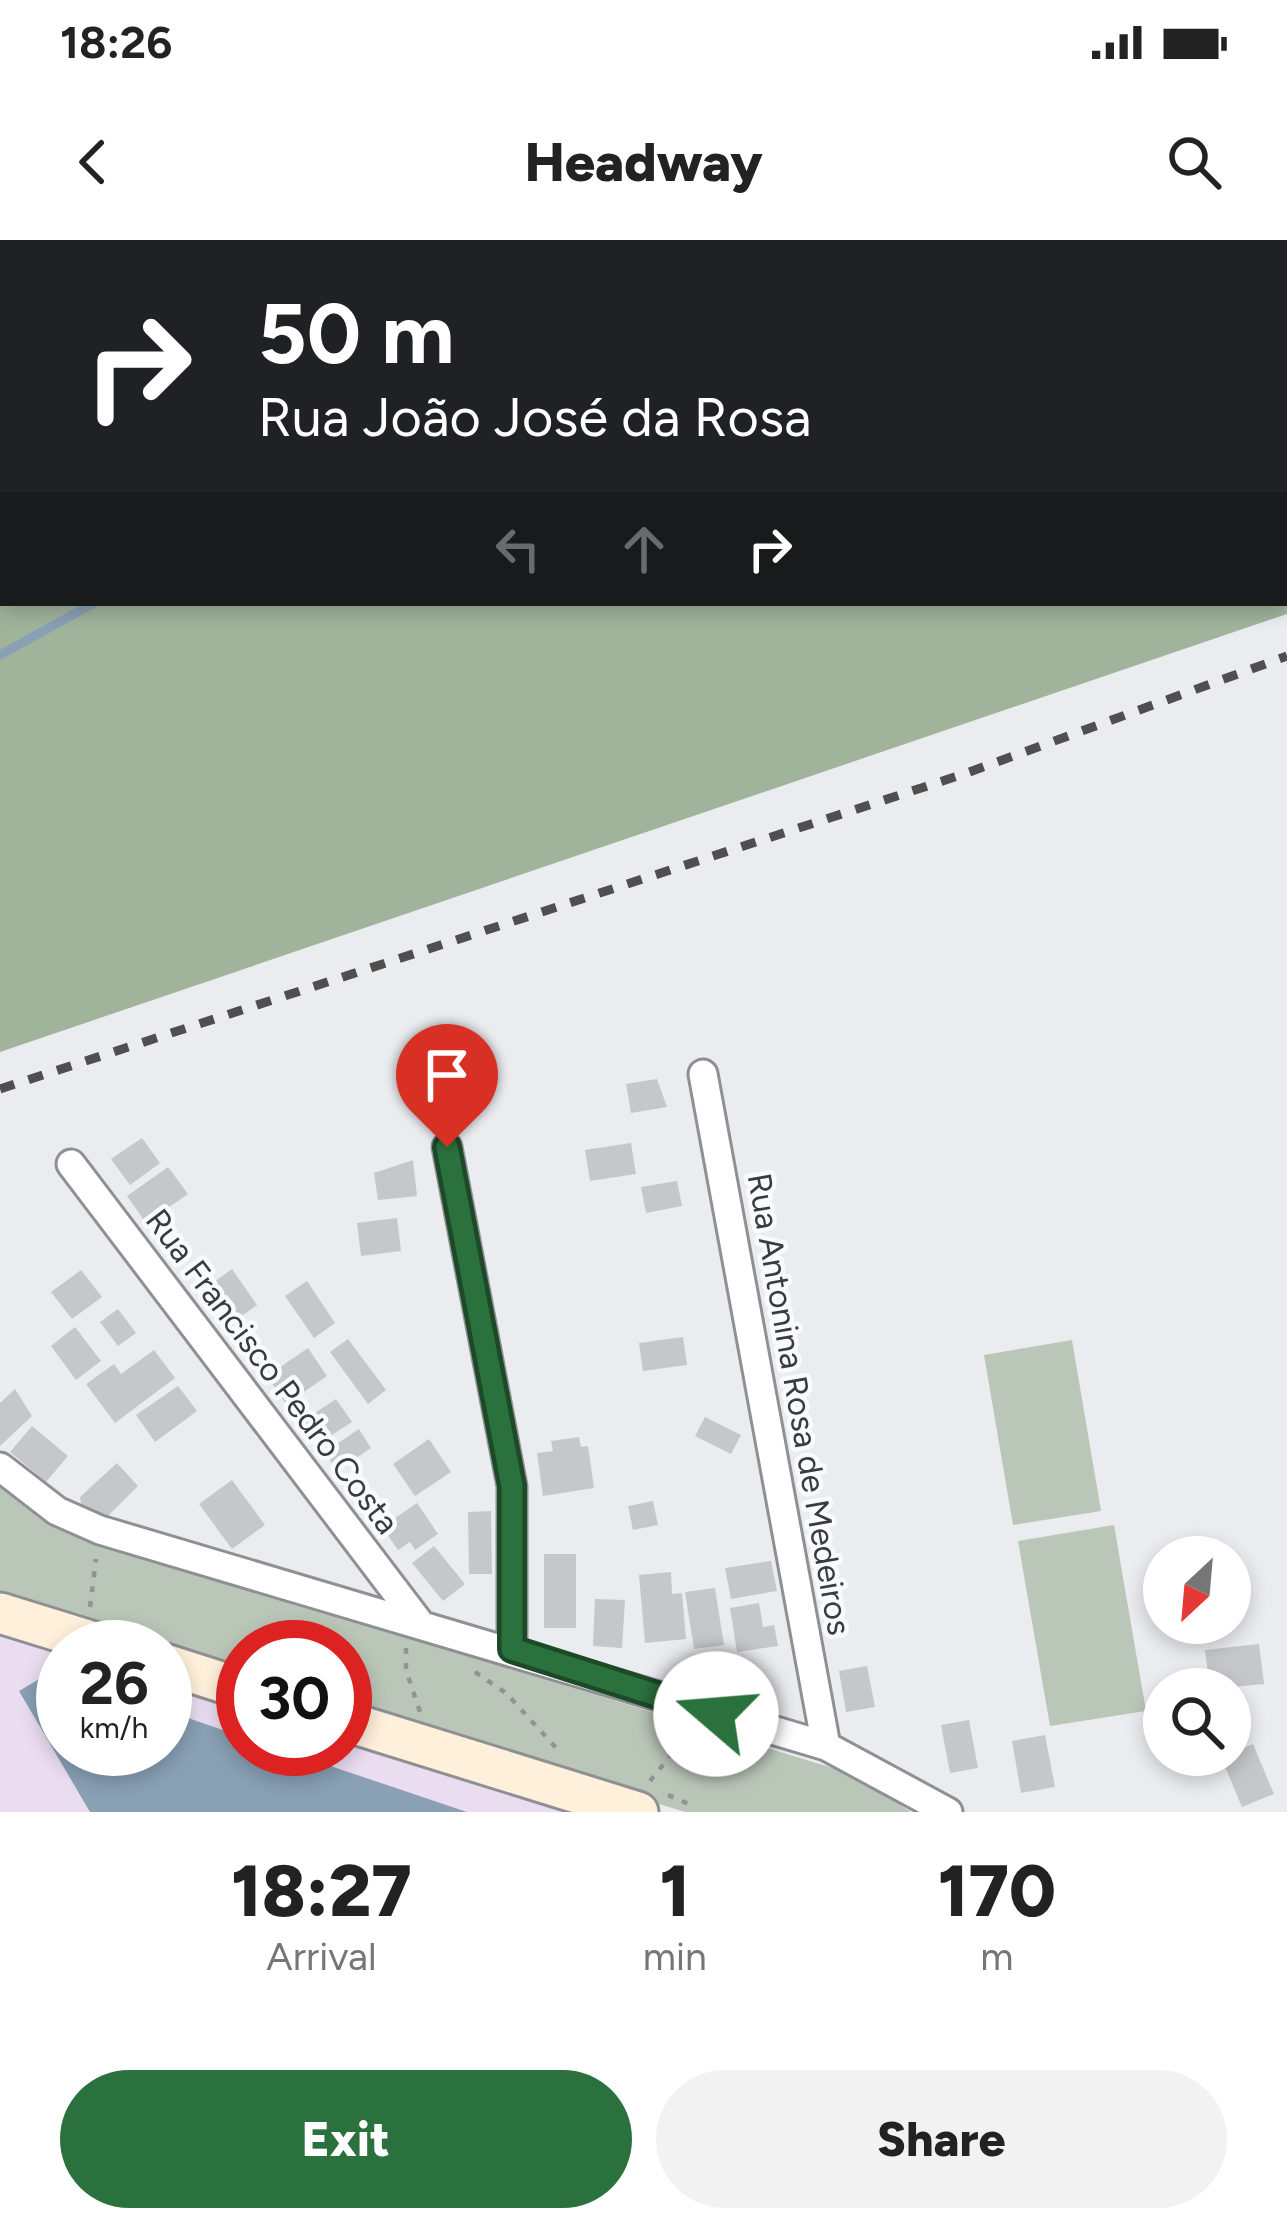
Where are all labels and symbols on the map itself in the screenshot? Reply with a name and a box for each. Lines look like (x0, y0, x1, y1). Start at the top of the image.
pin (396, 1024, 498, 1147)
street label: Rua Antonina Rosa de Medeiros (740, 1170, 859, 1638)
street label: Rua Francisco Pedro Costa (138, 1201, 407, 1541)
north arrow (1143, 1536, 1251, 1644)
speed limit sign: 30 (216, 1620, 372, 1776)
position arrow (653, 1651, 779, 1777)

